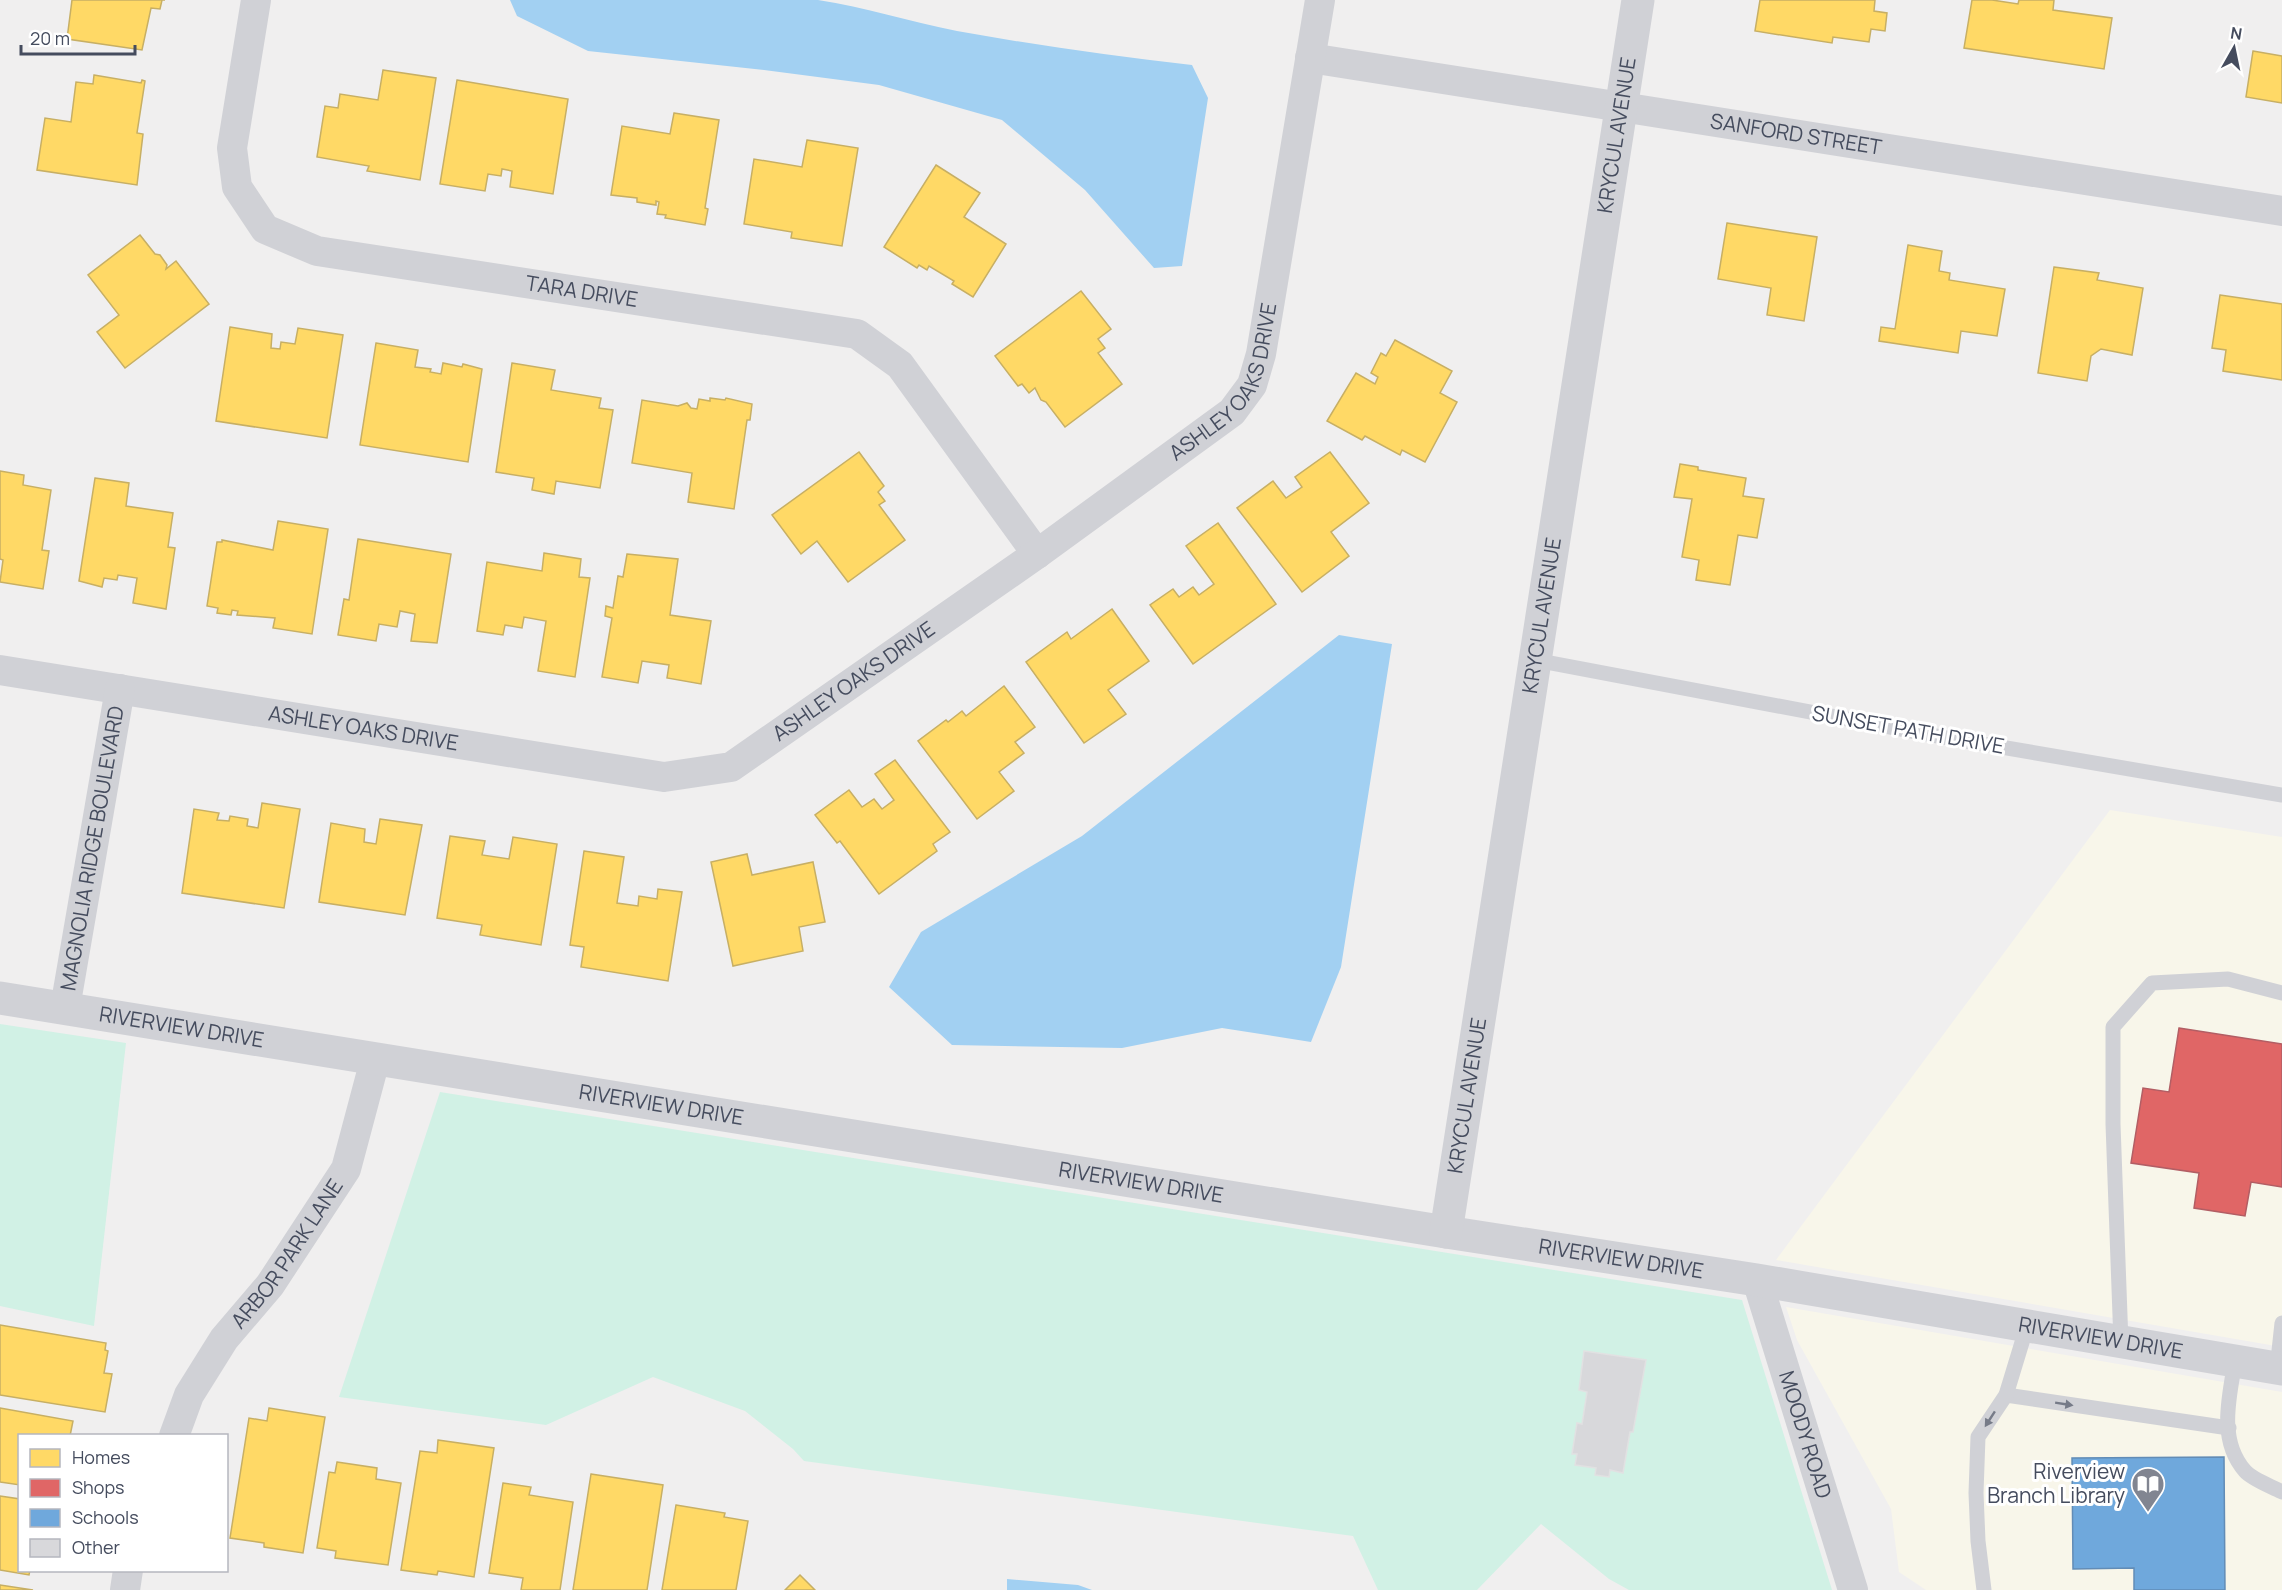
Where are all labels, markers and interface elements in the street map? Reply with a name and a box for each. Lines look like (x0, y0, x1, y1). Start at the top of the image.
scale bar (21, 18, 135, 56)
north arrow (2204, 18, 2264, 78)
text: N (2229, 21, 2244, 45)
text: 20 m (30, 26, 70, 50)
street label: KRYCUL AVENUE (1590, 55, 1642, 215)
street label: SANFORD STREET (1708, 106, 1884, 161)
street label: TARA DRIVE (524, 268, 640, 313)
street label: ASHLEY OAKS DRIVE (1163, 300, 1282, 466)
street label: KRYCUL AVENUE (1515, 535, 1567, 695)
street label: ASHLEY OAKS DRIVE (766, 614, 940, 747)
street label: ASHLEY OAKS DRIVE (266, 698, 460, 757)
street label: SUNSET PATH DRIVE (1810, 698, 2007, 760)
street label: MAGNOLIA RIDGE BOULEVARD (53, 704, 130, 993)
street label: RIVERVIEW DRIVE (97, 999, 266, 1054)
street label: KRYCUL AVENUE (1440, 1015, 1492, 1176)
street label: RIVERVIEW DRIVE (577, 1077, 746, 1131)
street label: RIVERVIEW DRIVE (1057, 1155, 1226, 1209)
street label: ARBOR PARK LANE (224, 1173, 349, 1334)
street label: RIVERVIEW DRIVE (1537, 1232, 1706, 1285)
street label: RIVERVIEW DRIVE (2016, 1310, 2185, 1365)
street label: MOODY ROAD (1773, 1367, 1839, 1502)
one-way arrow (2054, 1399, 2073, 1408)
one-way arrow (1985, 1411, 1996, 1427)
legend (18, 1434, 228, 1572)
text: Homes (72, 1445, 130, 1469)
place label: Riverview Branch Library (1987, 1457, 2125, 1509)
library icon: Riverview Branch Library (2130, 1466, 2166, 1513)
text: Shops (72, 1475, 124, 1499)
text: Schools (72, 1505, 139, 1529)
text: Other (72, 1535, 120, 1559)

